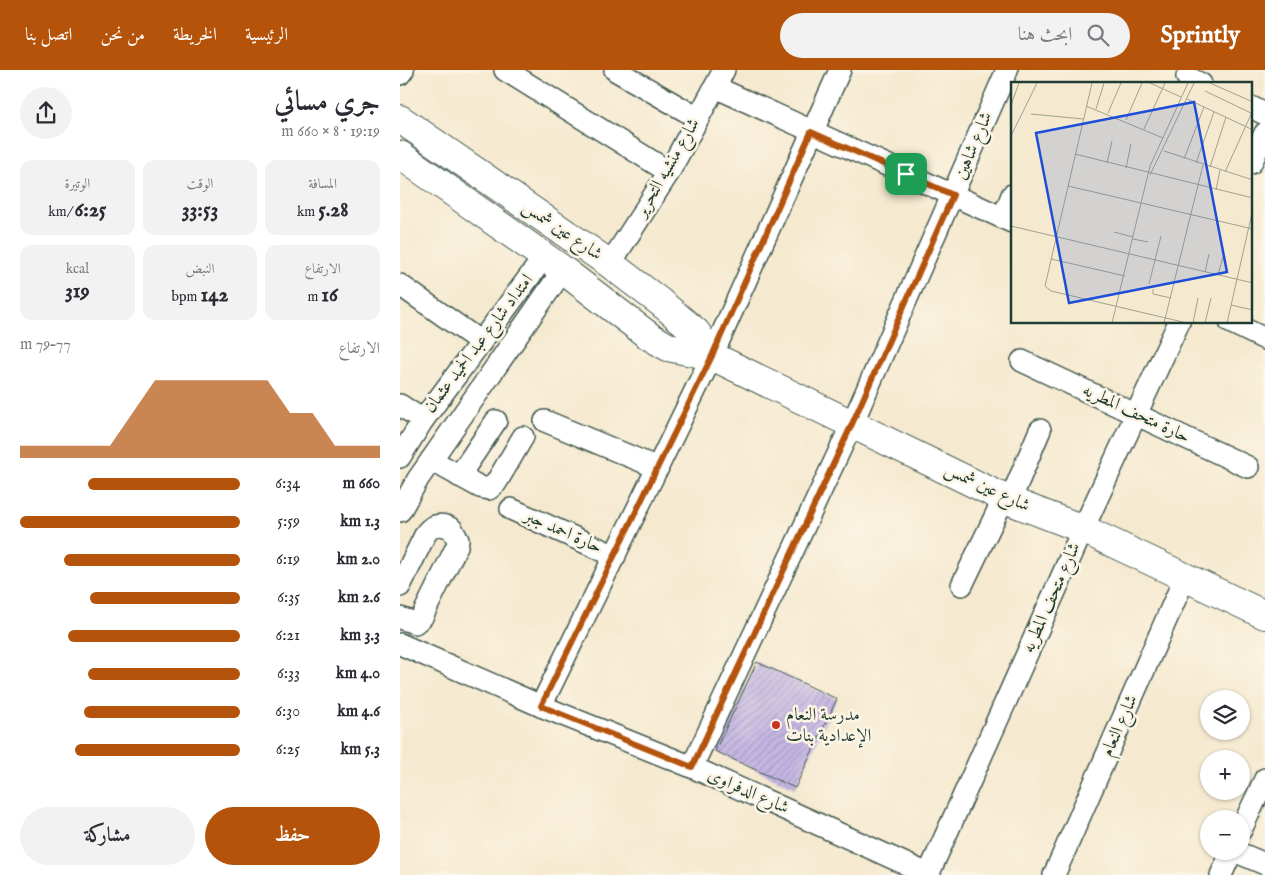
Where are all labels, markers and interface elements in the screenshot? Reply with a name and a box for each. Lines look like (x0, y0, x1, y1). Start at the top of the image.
search box (780, 13, 1130, 58)
text: Sprintly (1160, 20, 1240, 51)
icon: search (1084, 21, 1112, 49)
text: ابحث هنا (1018, 23, 1072, 47)
text: اتصل بنا (25, 24, 72, 47)
text: من نحن (100, 24, 145, 47)
text: الخريطة (173, 24, 217, 47)
text: الرئيسية (245, 24, 288, 47)
inset map (1011, 82, 1252, 324)
text: جري مسائي (274, 85, 380, 120)
button: share (20, 87, 72, 139)
street label: شارع شاهين (949, 109, 1000, 184)
street label: شارع منشيه التحرير (629, 114, 707, 224)
text: 19:19 · 8 × 660 m (281, 122, 380, 142)
pin (885, 153, 927, 195)
icon: arrive (892, 160, 920, 188)
text: الوتيرة (64, 175, 90, 193)
text: الوقت (187, 175, 213, 193)
text: المسافة (308, 175, 337, 193)
street label: شارع عين شمس (516, 196, 606, 268)
text: 6:25 (75, 197, 106, 224)
text: 33:53 (182, 197, 218, 224)
text: 5.28 (318, 197, 348, 224)
text: /km (48, 203, 75, 221)
text: km (297, 203, 318, 221)
text: kcal (66, 260, 89, 278)
text: النبض (186, 260, 214, 278)
text: الارتفاع (305, 260, 341, 278)
street label: امتداد شارع عبد الحميد عثمان (419, 270, 541, 419)
text: 319 (65, 278, 90, 305)
text: 142 (200, 282, 228, 309)
text: 16 (321, 282, 338, 309)
text: bpm (172, 288, 200, 306)
text: m (307, 288, 321, 306)
text: 77–79 m (20, 335, 71, 355)
text: الارتفاع (338, 339, 380, 359)
street label: حارة متحف المطريه (1079, 379, 1193, 449)
street label: شارع عين شمس (940, 458, 1033, 520)
text: 6:34 (275, 474, 300, 494)
text: 660 m (343, 474, 380, 494)
street label: حارة احمد جبر (519, 504, 606, 559)
text: 5:59 (277, 512, 300, 532)
text: 1.3 km (340, 512, 380, 532)
street label: شارع متحف المطريه (1017, 539, 1088, 658)
text: 6:19 (276, 550, 300, 570)
text: 2.0 km (337, 550, 380, 570)
text: 6:35 (277, 588, 300, 608)
text: 2.6 km (338, 588, 380, 608)
text: 6:21 (276, 626, 300, 646)
text: 3.3 km (340, 626, 380, 646)
text: 6:33 (277, 664, 300, 684)
text: 4.0 km (336, 664, 380, 684)
map controls (1200, 690, 1250, 860)
button: layers (1200, 690, 1250, 740)
street label: شارع النعام (1096, 691, 1147, 762)
text: 6:30 (275, 702, 300, 722)
text: 4.6 km (337, 702, 380, 722)
place label: مدرسة النعام الإعدادية بنات (786, 704, 871, 748)
marker: مدرسة النعام الإعدادية بنات (770, 719, 782, 731)
text: 6:25 (276, 740, 300, 760)
text: 5.3 km (340, 740, 380, 760)
button: + (1200, 750, 1250, 800)
street label: شارع الدفراوى (703, 764, 792, 822)
button: مشاركة (20, 807, 195, 865)
button: حفظ (205, 807, 380, 865)
button: − (1200, 810, 1250, 860)

